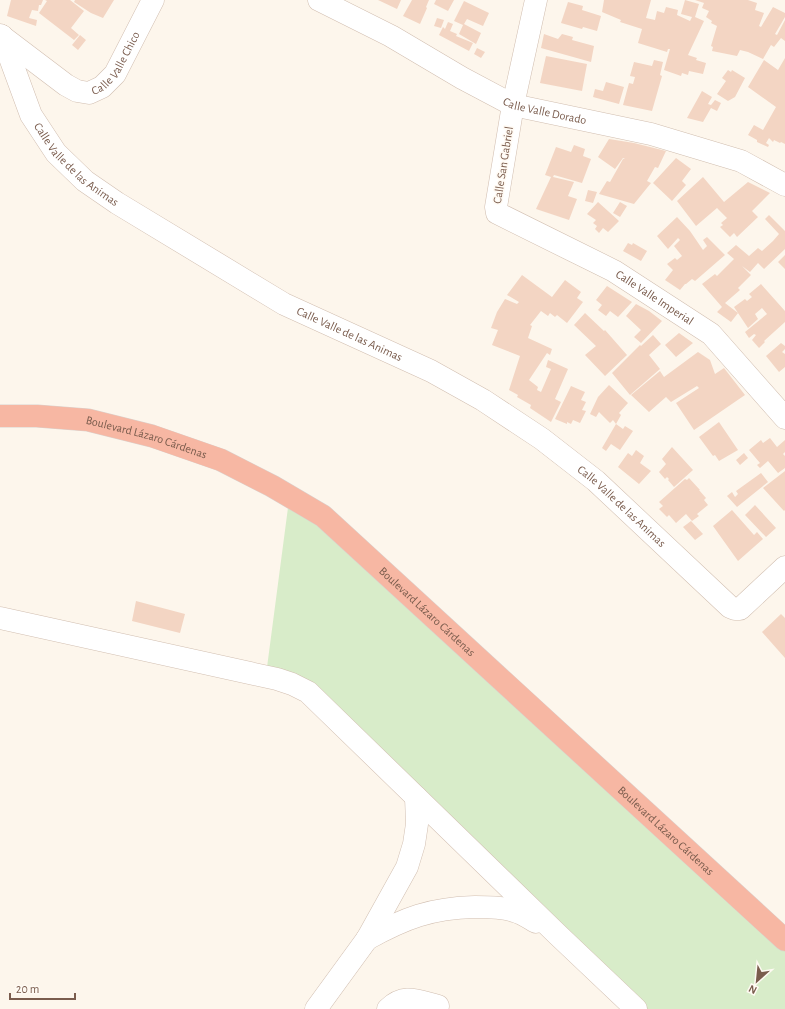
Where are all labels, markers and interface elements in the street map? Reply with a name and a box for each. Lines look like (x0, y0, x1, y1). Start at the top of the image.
street label: Calle Valle Chico (90, 29, 142, 97)
street label: Calle Valle Dorado (501, 95, 588, 126)
street label: Calle Valle de las Animas (32, 120, 121, 208)
street label: Calle San Gabriel (491, 125, 515, 205)
street label: Calle Valle Imperial (614, 268, 696, 327)
street label: Calle Valle de las Animas (295, 305, 404, 363)
street label: Boulevard Lázaro Cárdenas (85, 414, 208, 461)
street label: Calle Valle de las Animas (575, 463, 668, 549)
street label: Boulevard Lázaro Cárdenas (377, 565, 477, 658)
street label: Boulevard Lázaro Cárdenas (616, 784, 716, 878)
north arrow (737, 961, 777, 1001)
scale bar (10, 975, 75, 1001)
text: 20 m (16, 983, 39, 995)
text: N (747, 983, 759, 996)

